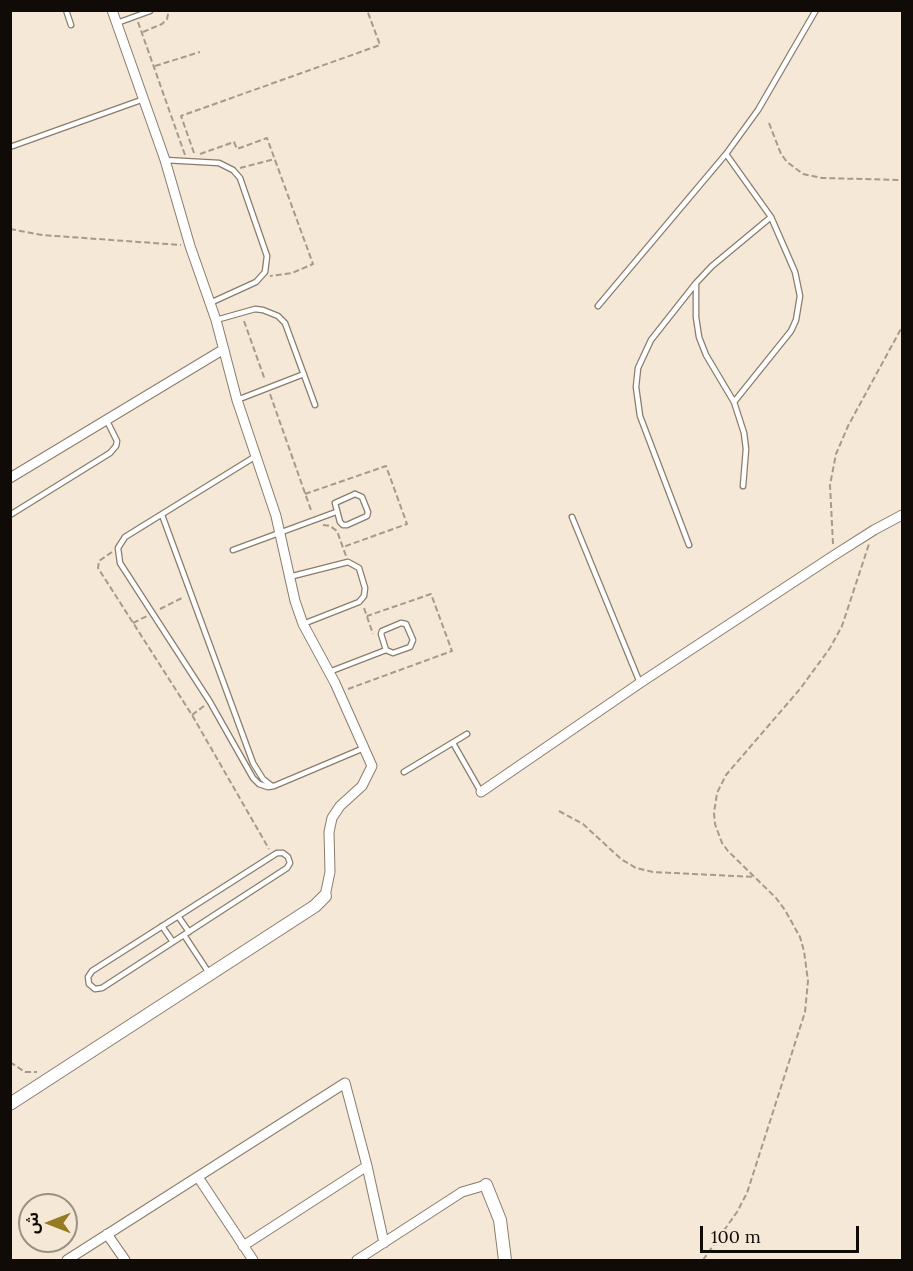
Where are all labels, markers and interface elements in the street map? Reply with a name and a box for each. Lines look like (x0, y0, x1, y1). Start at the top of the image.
north arrow (18, 1193, 78, 1253)
text: ش (22, 1212, 42, 1234)
scale bar (703, 1214, 862, 1252)
text: 100 m (711, 1225, 761, 1248)

